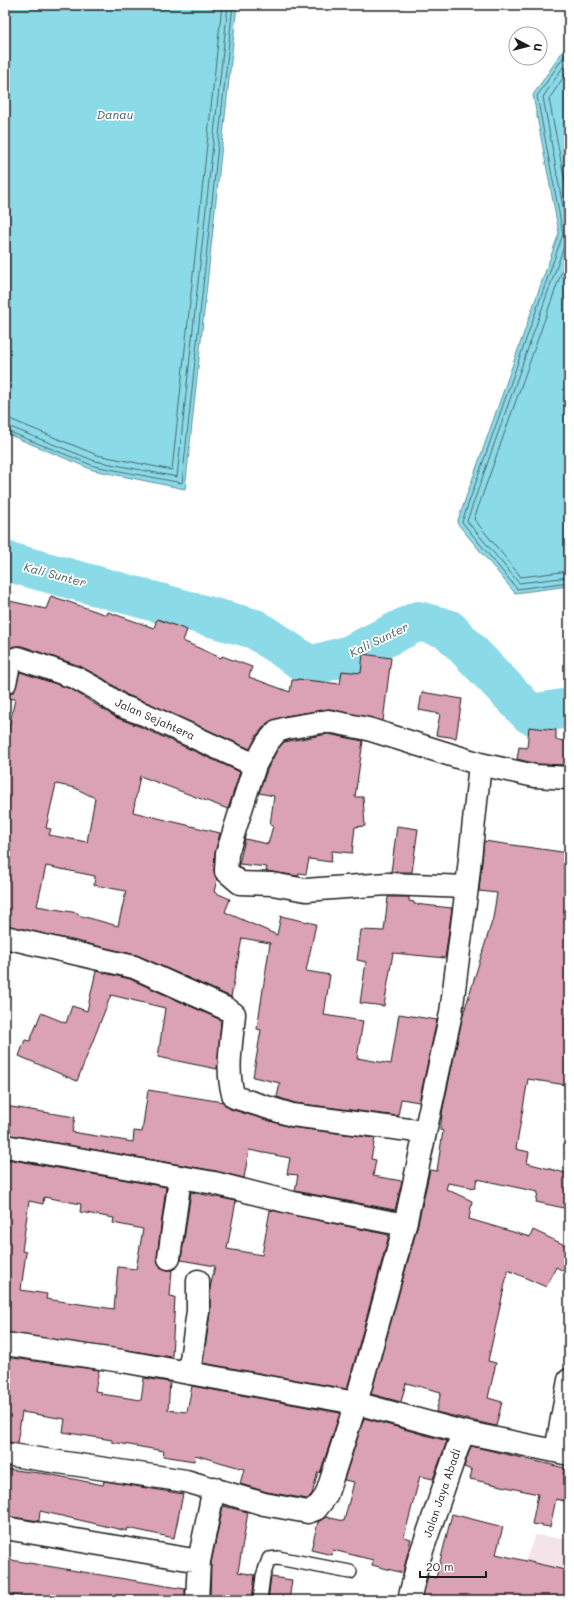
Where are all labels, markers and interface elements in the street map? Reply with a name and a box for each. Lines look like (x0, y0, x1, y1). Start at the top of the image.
north arrow (508, 26, 548, 66)
text: U (531, 43, 546, 52)
water label: Danau (97, 106, 133, 122)
water label: Kali Sunter (22, 558, 88, 590)
water label: Kali Sunter (346, 618, 411, 660)
street label: Jalan Sejahtera (113, 694, 198, 743)
street label: Jalan Jaya Abadi (419, 1446, 464, 1539)
scale bar (420, 1553, 486, 1579)
text: 20 m (426, 1558, 454, 1574)

